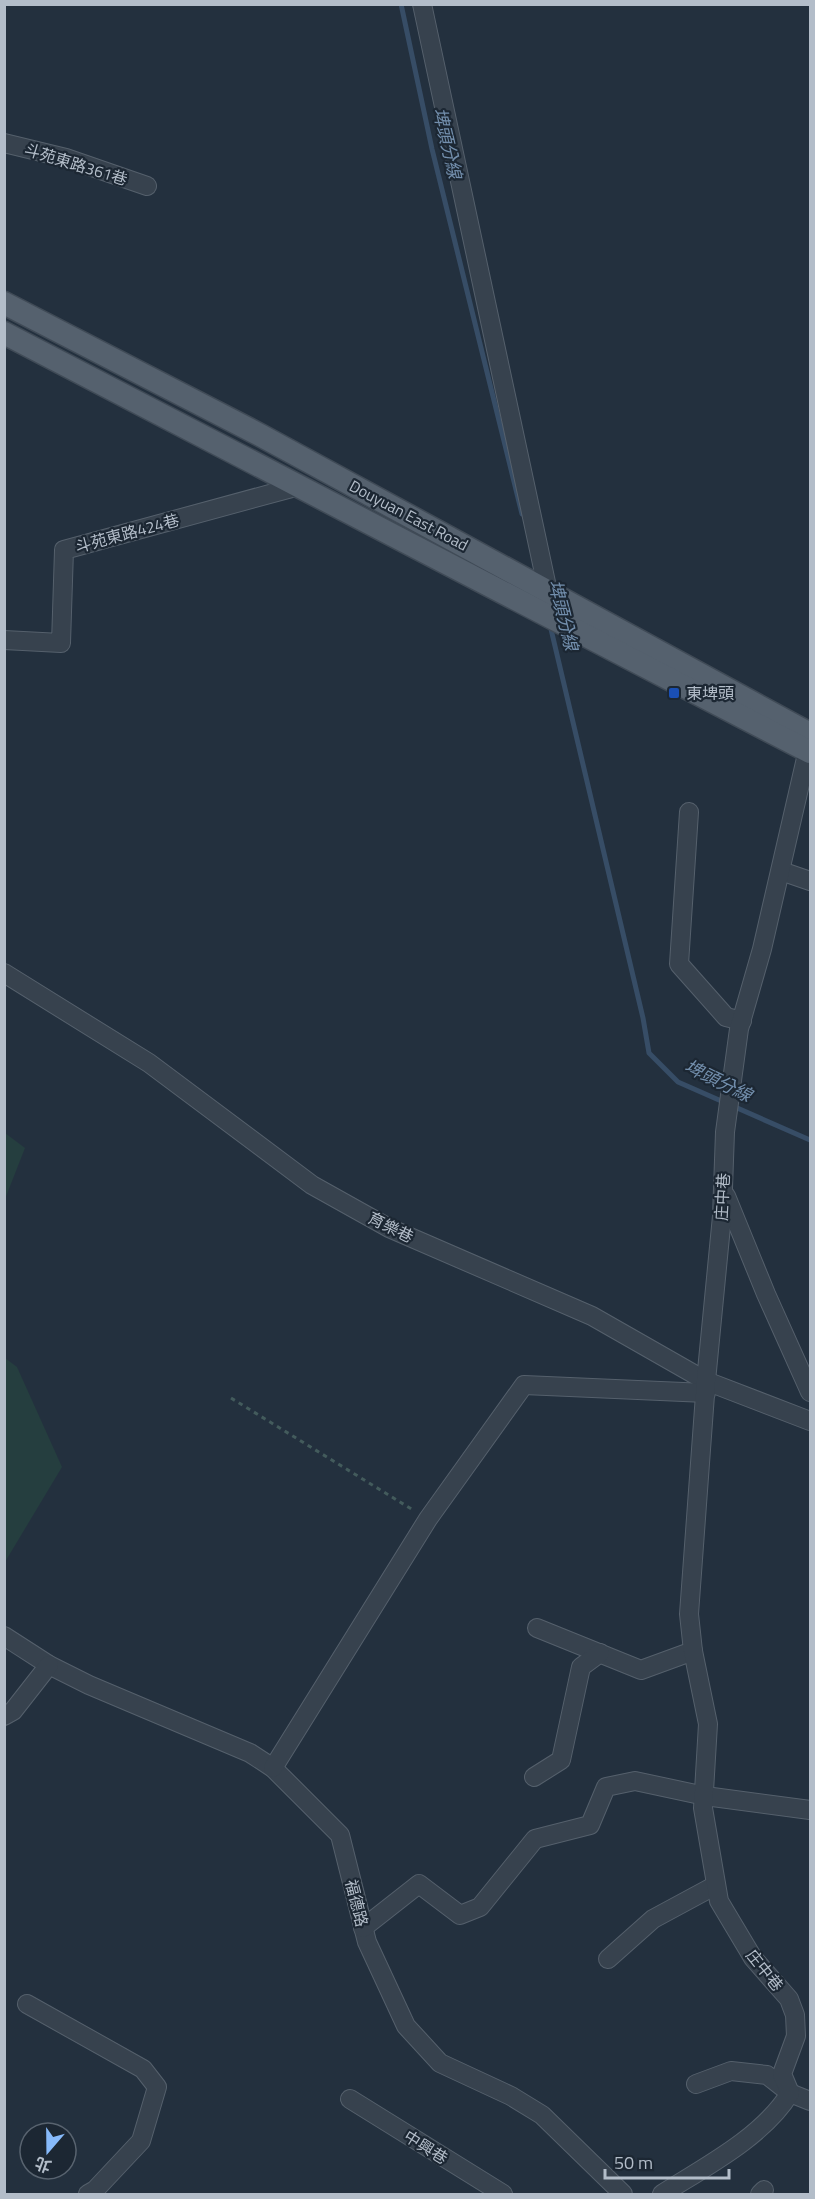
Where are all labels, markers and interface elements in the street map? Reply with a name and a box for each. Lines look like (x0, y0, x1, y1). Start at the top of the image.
water label: 埤頭分線 (426, 105, 469, 183)
street label: 斗苑東路361巷 (21, 137, 131, 191)
street label: Douyuan East Road (345, 473, 473, 557)
street label: 斗苑東路424巷 (72, 508, 182, 558)
water label: 埤頭分線 (542, 577, 586, 655)
place label: 東埤頭 (686, 681, 734, 705)
marker: 東埤頭 (667, 686, 681, 700)
water label: 埤頭分線 (680, 1053, 758, 1109)
street label: 庄中巷 (709, 1172, 735, 1222)
street label: 育樂巷 (364, 1206, 418, 1248)
street label: 福德路 (340, 1877, 374, 1929)
street label: 庄中巷 (741, 1944, 789, 1996)
north arrow (18, 2121, 78, 2181)
street label: 中興巷 (399, 2124, 453, 2170)
scale bar (605, 2142, 730, 2180)
text: 50 m (614, 2149, 653, 2176)
text: 北 (31, 2151, 54, 2179)

